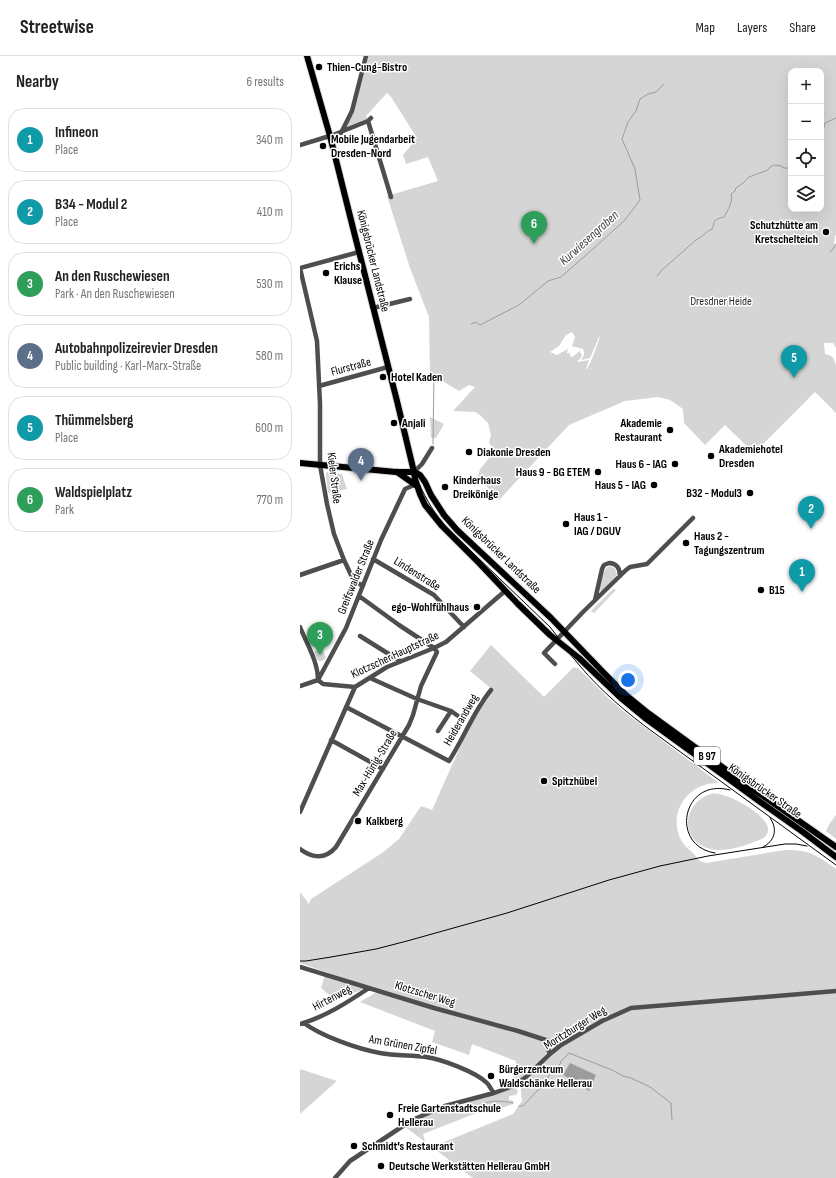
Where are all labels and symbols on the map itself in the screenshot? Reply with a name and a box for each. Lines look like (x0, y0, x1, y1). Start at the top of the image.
place label: Thien-Cung-Bistro (327, 60, 407, 75)
marker: Thien-Cung-Bistro (314, 62, 324, 72)
place label: Mobile Jugendarbeit Dresden-Nord (331, 132, 415, 161)
marker: Mobile Jugendarbeit Dresden-Nord (318, 141, 328, 151)
water label: Kurwiesengraben (556, 207, 622, 269)
street label: Königsbrücker Landstraße (353, 209, 393, 314)
pin: 6 (521, 211, 547, 244)
place label: Schutzhütte am Kretschelteich (750, 218, 818, 247)
marker: Schutzhütte am Kretschelteich (821, 227, 831, 237)
place label: Erichs Klause (334, 259, 362, 288)
marker: Erichs Klause (321, 268, 331, 278)
park label: Dresdner Heide (690, 294, 752, 309)
pin: 5 (781, 345, 807, 378)
street label: Flurstraße (329, 354, 373, 380)
place label: Hotel Kaden (391, 370, 442, 385)
marker: Hotel Kaden (378, 372, 388, 382)
place label: Anjali (401, 416, 426, 431)
place label: Akademie Restaurant (615, 416, 662, 445)
marker: Anjali (389, 418, 399, 428)
marker: Akademie Restaurant (665, 425, 675, 435)
place label: Akademiehotel Dresden (718, 442, 783, 471)
place label: Diakonie Dresden (477, 445, 551, 460)
marker: Diakonie Dresden (464, 447, 474, 457)
pin: 4 (348, 448, 374, 481)
marker: Akademiehotel Dresden (706, 451, 716, 461)
street label: Kieler Straße (323, 452, 345, 505)
place label: Haus 6 - IAG (615, 457, 667, 472)
marker: Haus 6 - IAG (670, 459, 680, 469)
place label: Haus 9 - BG ETEM (516, 465, 590, 480)
marker: Haus 9 - BG ETEM (593, 467, 603, 477)
place label: Kinderhaus Dreikönige (453, 473, 501, 502)
place label: Haus 5 - IAG (595, 478, 646, 493)
marker: Haus 5 - IAG (649, 480, 659, 490)
marker: Kinderhaus Dreikönige (440, 482, 450, 492)
place label: B32 - Modul3 (686, 486, 742, 501)
marker: B32 - Modul3 (745, 488, 755, 498)
pin: 2 (798, 496, 824, 529)
place label: Haus 1 - IAG / DGUV (574, 510, 621, 539)
street label: Königsbrücker Landstraße (458, 513, 544, 597)
marker: Haus 1 - IAG / DGUV (561, 519, 571, 529)
place label: Haus 2 - Tagungszentrum (694, 529, 764, 558)
street label: Greifswalder Straße (334, 537, 378, 617)
marker: Haus 2 - Tagungszentrum (681, 538, 691, 548)
street label: Lindenstraße (391, 554, 443, 594)
pin: 1 (789, 559, 815, 592)
place label: B15 (769, 583, 785, 598)
marker: B15 (756, 585, 766, 595)
place label: ego-Wohlfühlhaus (391, 600, 469, 615)
marker: ego-Wohlfühlhaus (472, 602, 482, 612)
pin: 3 (307, 622, 333, 655)
street label: Klotzscher Hauptstraße (349, 628, 441, 682)
your location (618, 670, 638, 690)
street label: Heiderandweg (440, 691, 482, 749)
street label: Max-Hünig-Straße (349, 727, 401, 799)
road number: B 97 (694, 747, 720, 765)
street label: Königsbrücker Straße (725, 760, 805, 822)
place label: Spitzhübel (552, 774, 597, 789)
marker: Spitzhübel (539, 776, 549, 786)
place label: Kalkberg (366, 814, 403, 829)
marker: Kalkberg (353, 816, 363, 826)
street label: Klotzscher Weg (393, 978, 457, 1010)
street label: Hirtenweg (310, 981, 354, 1014)
street label: Moritzburger Weg (541, 1003, 609, 1053)
street label: Am Grünen Zipfel (367, 1031, 438, 1058)
place label: Bürgerzentrum Waldschänke Hellerau (499, 1062, 592, 1091)
marker: Bürgerzentrum Waldschänke Hellerau (486, 1071, 496, 1081)
place label: Freie Gartenstadtschule Hellerau (398, 1101, 501, 1130)
marker: Freie Gartenstadtschule Hellerau (385, 1110, 395, 1120)
place label: Schmidt's Restaurant (362, 1139, 453, 1154)
marker: Schmidt's Restaurant (349, 1141, 359, 1151)
place label: Deutsche Werkstätten Hellerau GmbH (389, 1159, 550, 1174)
marker: Deutsche Werkstätten Hellerau GmbH (376, 1161, 386, 1171)

